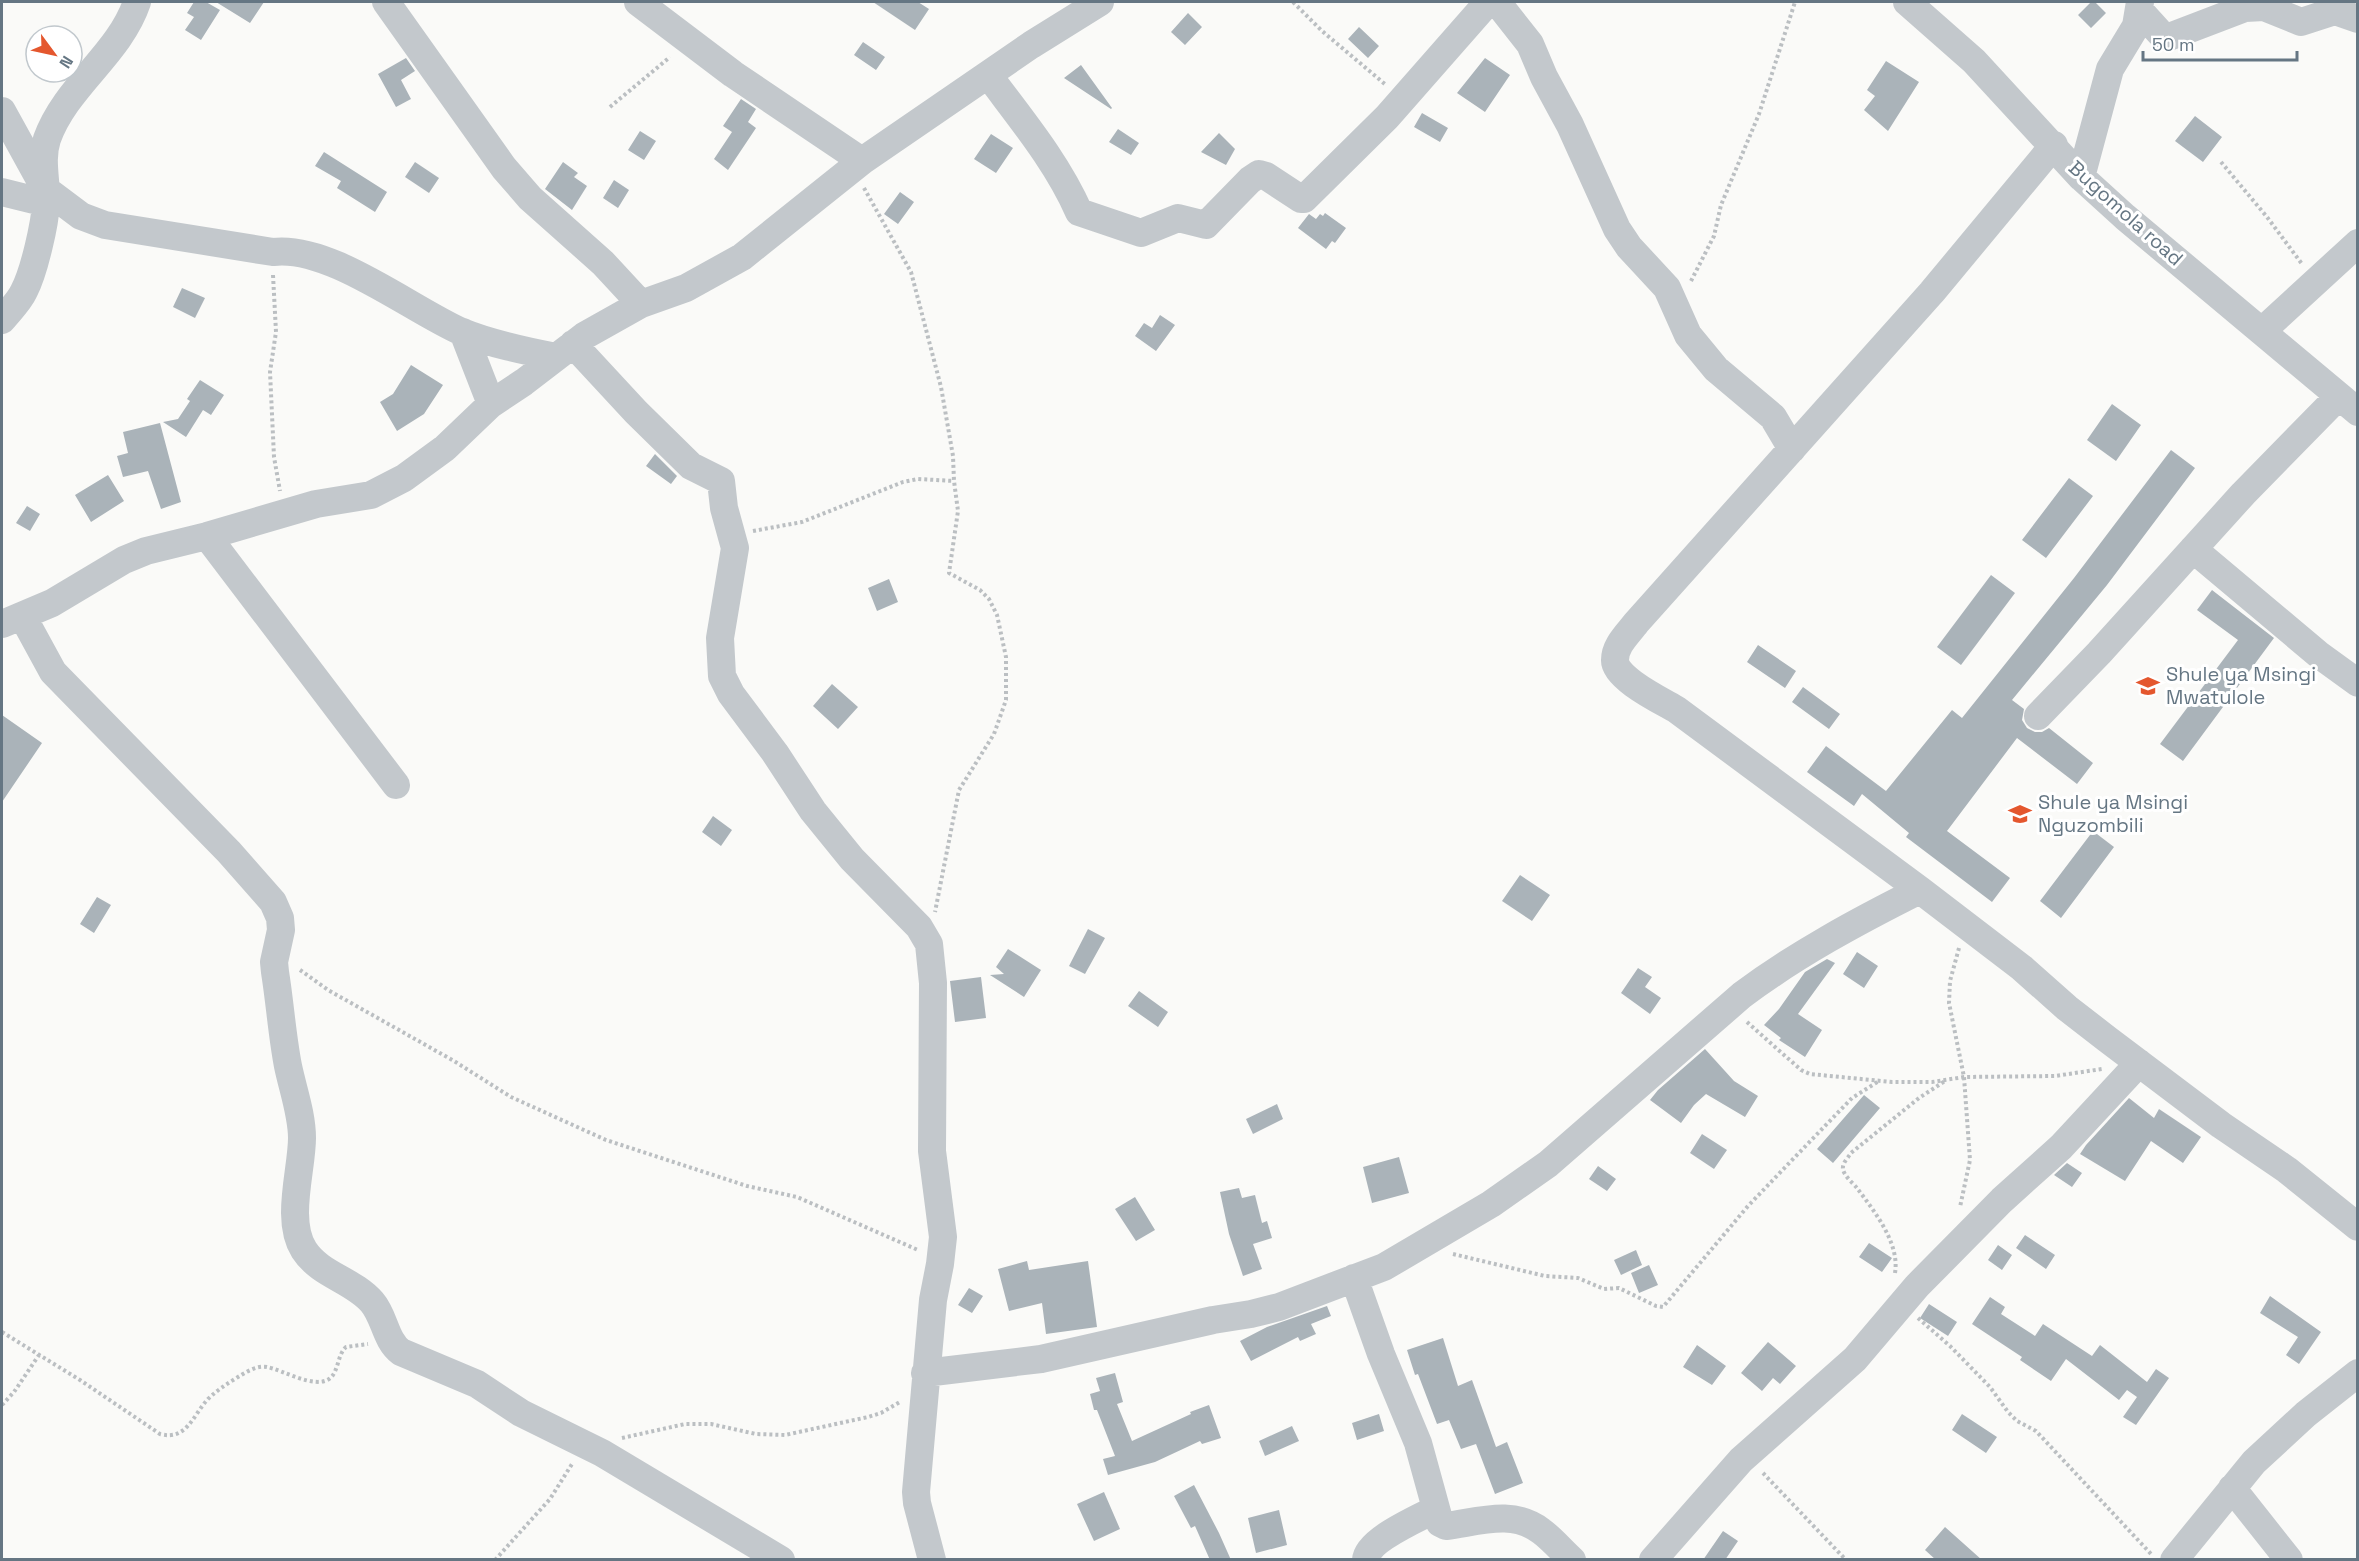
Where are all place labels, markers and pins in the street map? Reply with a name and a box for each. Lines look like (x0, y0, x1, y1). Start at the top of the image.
place label: Shule ya Msingi Mwatulole (2166, 661, 2316, 710)
school or university icon: Shule ya Msingi Mwatulole (2135, 673, 2161, 699)
place label: Shule ya Msingi Nguzombili (2038, 789, 2188, 838)
school or university icon: Shule ya Msingi Nguzombili (2007, 801, 2033, 827)

